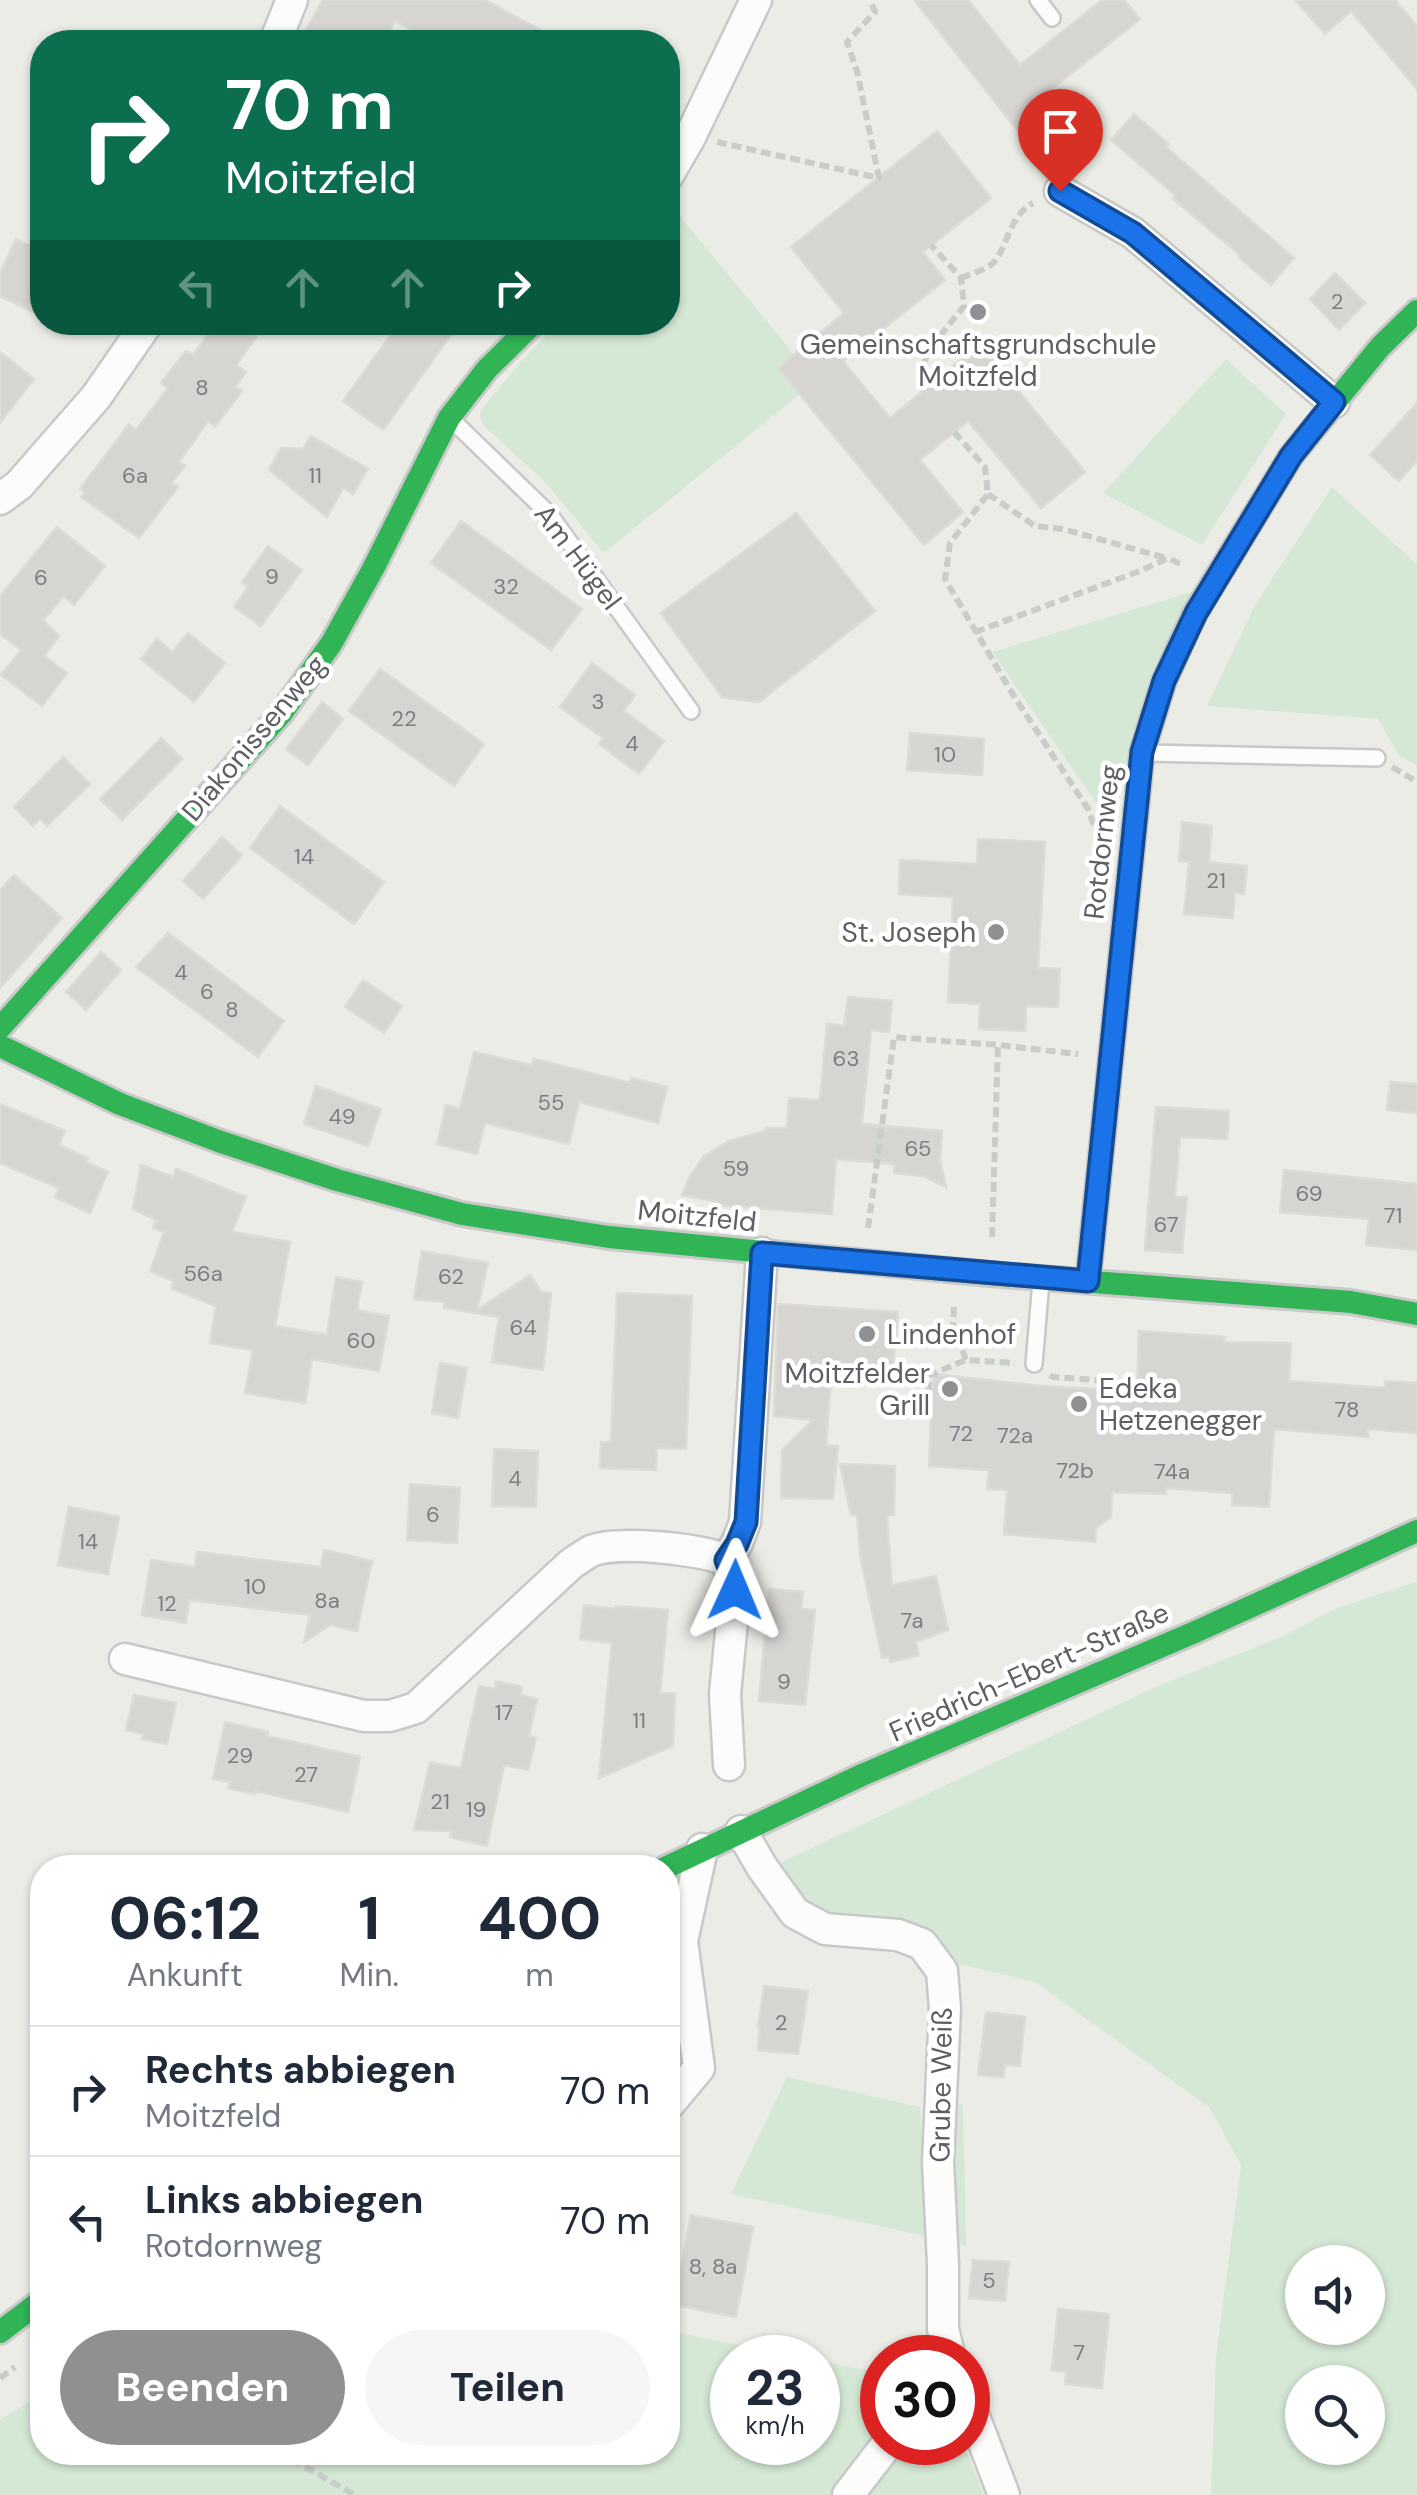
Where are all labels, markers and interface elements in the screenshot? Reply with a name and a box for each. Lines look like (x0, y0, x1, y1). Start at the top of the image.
text: 70 m (225, 60, 394, 151)
icon: right (60, 70, 190, 200)
pin (1018, 89, 1103, 192)
icon: arrive (1033, 104, 1088, 159)
text: Moitzfeld (225, 148, 417, 207)
icon: left (170, 260, 225, 315)
icon: ahead (275, 260, 330, 315)
icon: ahead (380, 260, 435, 315)
icon: right (485, 260, 540, 315)
house number: 2 (1331, 287, 1343, 316)
marker: Gemeinschaftsgrundschule Moitzfeld (967, 301, 989, 323)
place label: Gemeinschaftsgrundschule Moitzfeld (800, 326, 1156, 395)
house number: 8 (195, 373, 209, 402)
house number: 6a (122, 461, 148, 490)
house number: 11 (308, 461, 322, 490)
street label: Am Hügel (526, 497, 630, 617)
house number: 9 (265, 562, 279, 591)
house number: 6 (34, 563, 48, 592)
house number: 32 (493, 572, 519, 601)
street label: Diakonissenweg (174, 647, 334, 829)
house number: 3 (591, 687, 605, 716)
house number: 22 (391, 704, 417, 733)
house number: 4 (625, 729, 639, 758)
house number: 10 (934, 740, 956, 769)
street label: Rotdornweg (1075, 763, 1129, 921)
house number: 14 (294, 842, 314, 871)
house number: 21 (1206, 866, 1226, 895)
place label: St. Joseph (842, 914, 976, 951)
marker: St. Joseph (985, 921, 1007, 943)
house number: 4 (174, 958, 188, 987)
house number: 6 (200, 977, 214, 1006)
house number: 8 (225, 995, 239, 1024)
house number: 63 (833, 1044, 859, 1073)
house number: 55 (538, 1088, 564, 1117)
house number: 49 (328, 1102, 356, 1131)
house number: 65 (905, 1134, 931, 1163)
house number: 59 (723, 1154, 749, 1183)
house number: 69 (1295, 1179, 1323, 1208)
street label: Moitzfeld (636, 1191, 758, 1241)
house number: 71 (1384, 1201, 1402, 1230)
house number: 67 (1154, 1210, 1179, 1239)
house number: 56a (183, 1259, 223, 1288)
house number: 62 (438, 1262, 464, 1291)
house number: 64 (509, 1313, 537, 1342)
place label: Lindenhof (887, 1316, 1016, 1353)
marker: Lindenhof (856, 1323, 878, 1345)
house number: 60 (347, 1326, 375, 1355)
place label: Moitzfelder Grill (784, 1355, 930, 1424)
place label: Edeka Hetzenegger (1099, 1370, 1262, 1439)
marker: Moitzfelder Grill (939, 1378, 961, 1400)
marker: Edeka Hetzenegger (1068, 1393, 1090, 1415)
house number: 78 (1335, 1395, 1359, 1424)
house number: 72 (949, 1419, 973, 1448)
house number: 72a (997, 1421, 1033, 1450)
house number: 72b (1056, 1456, 1094, 1485)
house number: 74a (1154, 1457, 1190, 1486)
house number: 4 (508, 1464, 522, 1493)
house number: 6 (426, 1500, 440, 1529)
house number: 14 (78, 1527, 98, 1556)
position arrow (683, 1538, 787, 1642)
house number: 10 (244, 1572, 266, 1601)
house number: 8a (314, 1586, 340, 1615)
house number: 12 (157, 1589, 177, 1618)
street label: Friedrich-Ebert-Straße (883, 1594, 1175, 1750)
house number: 7a (901, 1606, 923, 1635)
house number: 9 (777, 1667, 791, 1696)
house number: 17 (495, 1698, 513, 1727)
house number: 11 (632, 1706, 646, 1735)
house number: 29 (227, 1741, 253, 1770)
house number: 27 (294, 1760, 318, 1789)
house number: 21 (430, 1787, 450, 1816)
house number: 19 (466, 1795, 486, 1824)
text: 06:12 (109, 1879, 261, 1958)
text: 1 (358, 1879, 380, 1958)
text: 400 (478, 1879, 601, 1958)
text: Ankunft (127, 1954, 243, 1996)
text: Min. (340, 1954, 399, 1996)
text: m (525, 1954, 554, 1996)
street label: Grube Weiß (921, 2007, 961, 2163)
house number: 2 (775, 2008, 787, 2037)
text: Rechts abbiegen (145, 2045, 456, 2095)
icon: right (60, 2064, 115, 2119)
text: 70 m (560, 2066, 650, 2116)
text: Moitzfeld (145, 2095, 281, 2137)
text: Links abbiegen (145, 2175, 423, 2225)
icon: left (60, 2194, 115, 2249)
text: 70 m (560, 2196, 650, 2246)
text: Rotdornweg (145, 2225, 322, 2267)
map controls (1285, 2245, 1385, 2465)
button: sound (1285, 2245, 1385, 2345)
house number: 8, 8a (689, 2252, 737, 2281)
house number: 5 (982, 2266, 996, 2295)
button: Beenden (60, 2330, 345, 2445)
button: Teilen (365, 2330, 650, 2445)
speed limit sign: 30 (860, 2335, 990, 2465)
house number: 7 (1073, 2338, 1085, 2367)
text: 23 (746, 2355, 805, 2421)
button: search (1285, 2365, 1385, 2465)
text: km/h (745, 2409, 805, 2442)

